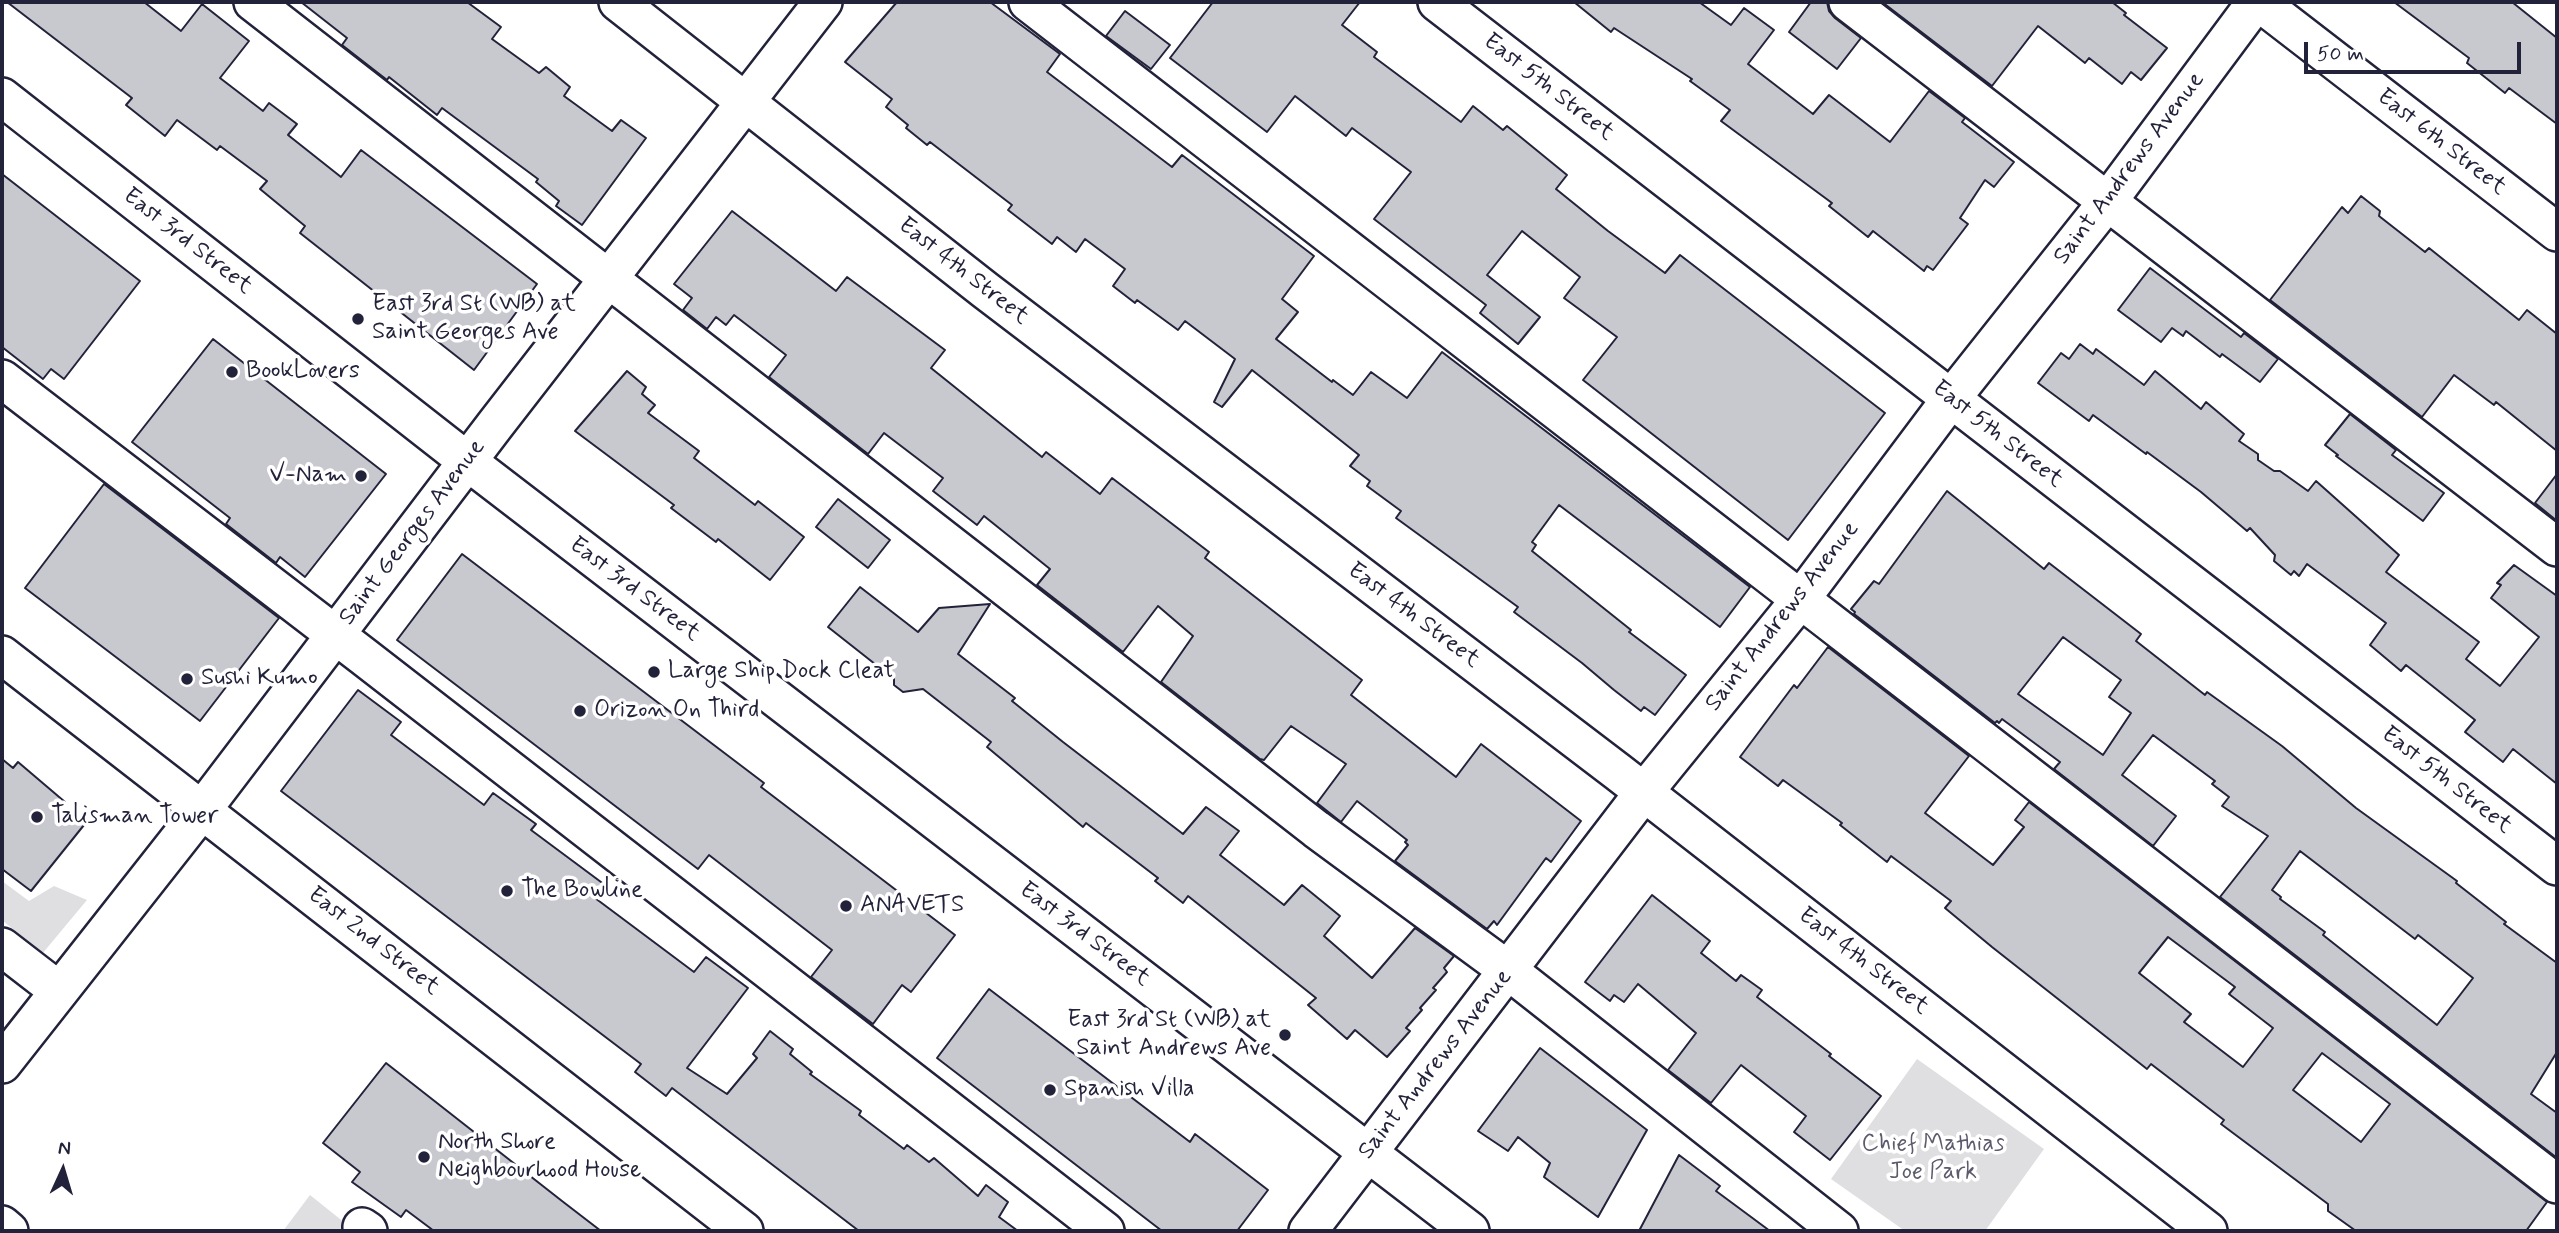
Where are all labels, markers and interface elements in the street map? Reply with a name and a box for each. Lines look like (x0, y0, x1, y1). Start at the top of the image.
street label: East 5th Street (1477, 28, 1619, 148)
scale bar (2307, 28, 2524, 72)
text: 50 m (2317, 40, 2364, 68)
street label: Saint Andrews Avenue (2048, 67, 2212, 271)
street label: East 6th Street (2370, 83, 2512, 203)
street label: East 3rd Street (116, 182, 258, 302)
street label: East 4th Street (892, 212, 1034, 332)
place label: East 3rd St (WB) at Saint Georges Ave (372, 291, 576, 347)
marker: East 3rd St (WB) at Saint Georges Ave (350, 311, 366, 327)
place label: BookLovers (246, 358, 360, 386)
marker: BookLovers (224, 364, 240, 380)
street label: East 5th Street (1926, 375, 2068, 495)
street label: Saint Georges Avenue (334, 434, 492, 632)
place label: V-Nam (269, 462, 347, 490)
marker: V-Nam (353, 468, 369, 484)
street label: Saint Andrews Avenue (1700, 516, 1866, 718)
street label: East 3rd Street (563, 531, 705, 649)
street label: East 4th Street (1341, 557, 1485, 675)
place label: Large Ship Dock Cleat (668, 658, 895, 686)
marker: Large Ship Dock Cleat (646, 664, 662, 680)
place label: Sushi Kumo (201, 665, 318, 693)
marker: Sushi Kumo (179, 671, 195, 687)
place label: Orizon On Third (594, 697, 759, 725)
marker: Orizon On Third (572, 703, 588, 719)
street label: East 5th Street (2375, 721, 2517, 841)
place label: Talisman Tower (51, 803, 218, 831)
marker: Talisman Tower (29, 809, 45, 825)
street label: East 3rd Street (1013, 876, 1155, 994)
place label: The Bowline (521, 877, 643, 905)
street label: East 2nd Street (301, 881, 445, 1003)
marker: The Bowline (499, 883, 515, 899)
place label: ANAVETS (860, 892, 964, 920)
marker: ANAVETS (838, 898, 854, 914)
street label: East 4th Street (1792, 902, 1934, 1022)
street label: Saint Andrews Avenue (1353, 964, 1519, 1166)
place label: East 3rd St (WB) at Saint Andrews Ave (1067, 1007, 1271, 1063)
marker: East 3rd St (WB) at Saint Andrews Ave (1277, 1027, 1293, 1043)
place label: Spanish Villa (1064, 1076, 1194, 1104)
marker: Spanish Villa (1042, 1082, 1058, 1098)
place label: North Shore Neighbourhood House (438, 1129, 641, 1185)
park label: Chief Mathias Joe Park (1862, 1131, 2004, 1187)
north arrow (28, 1135, 98, 1205)
text: N (57, 1136, 72, 1161)
marker: North Shore Neighbourhood House (416, 1149, 432, 1165)

